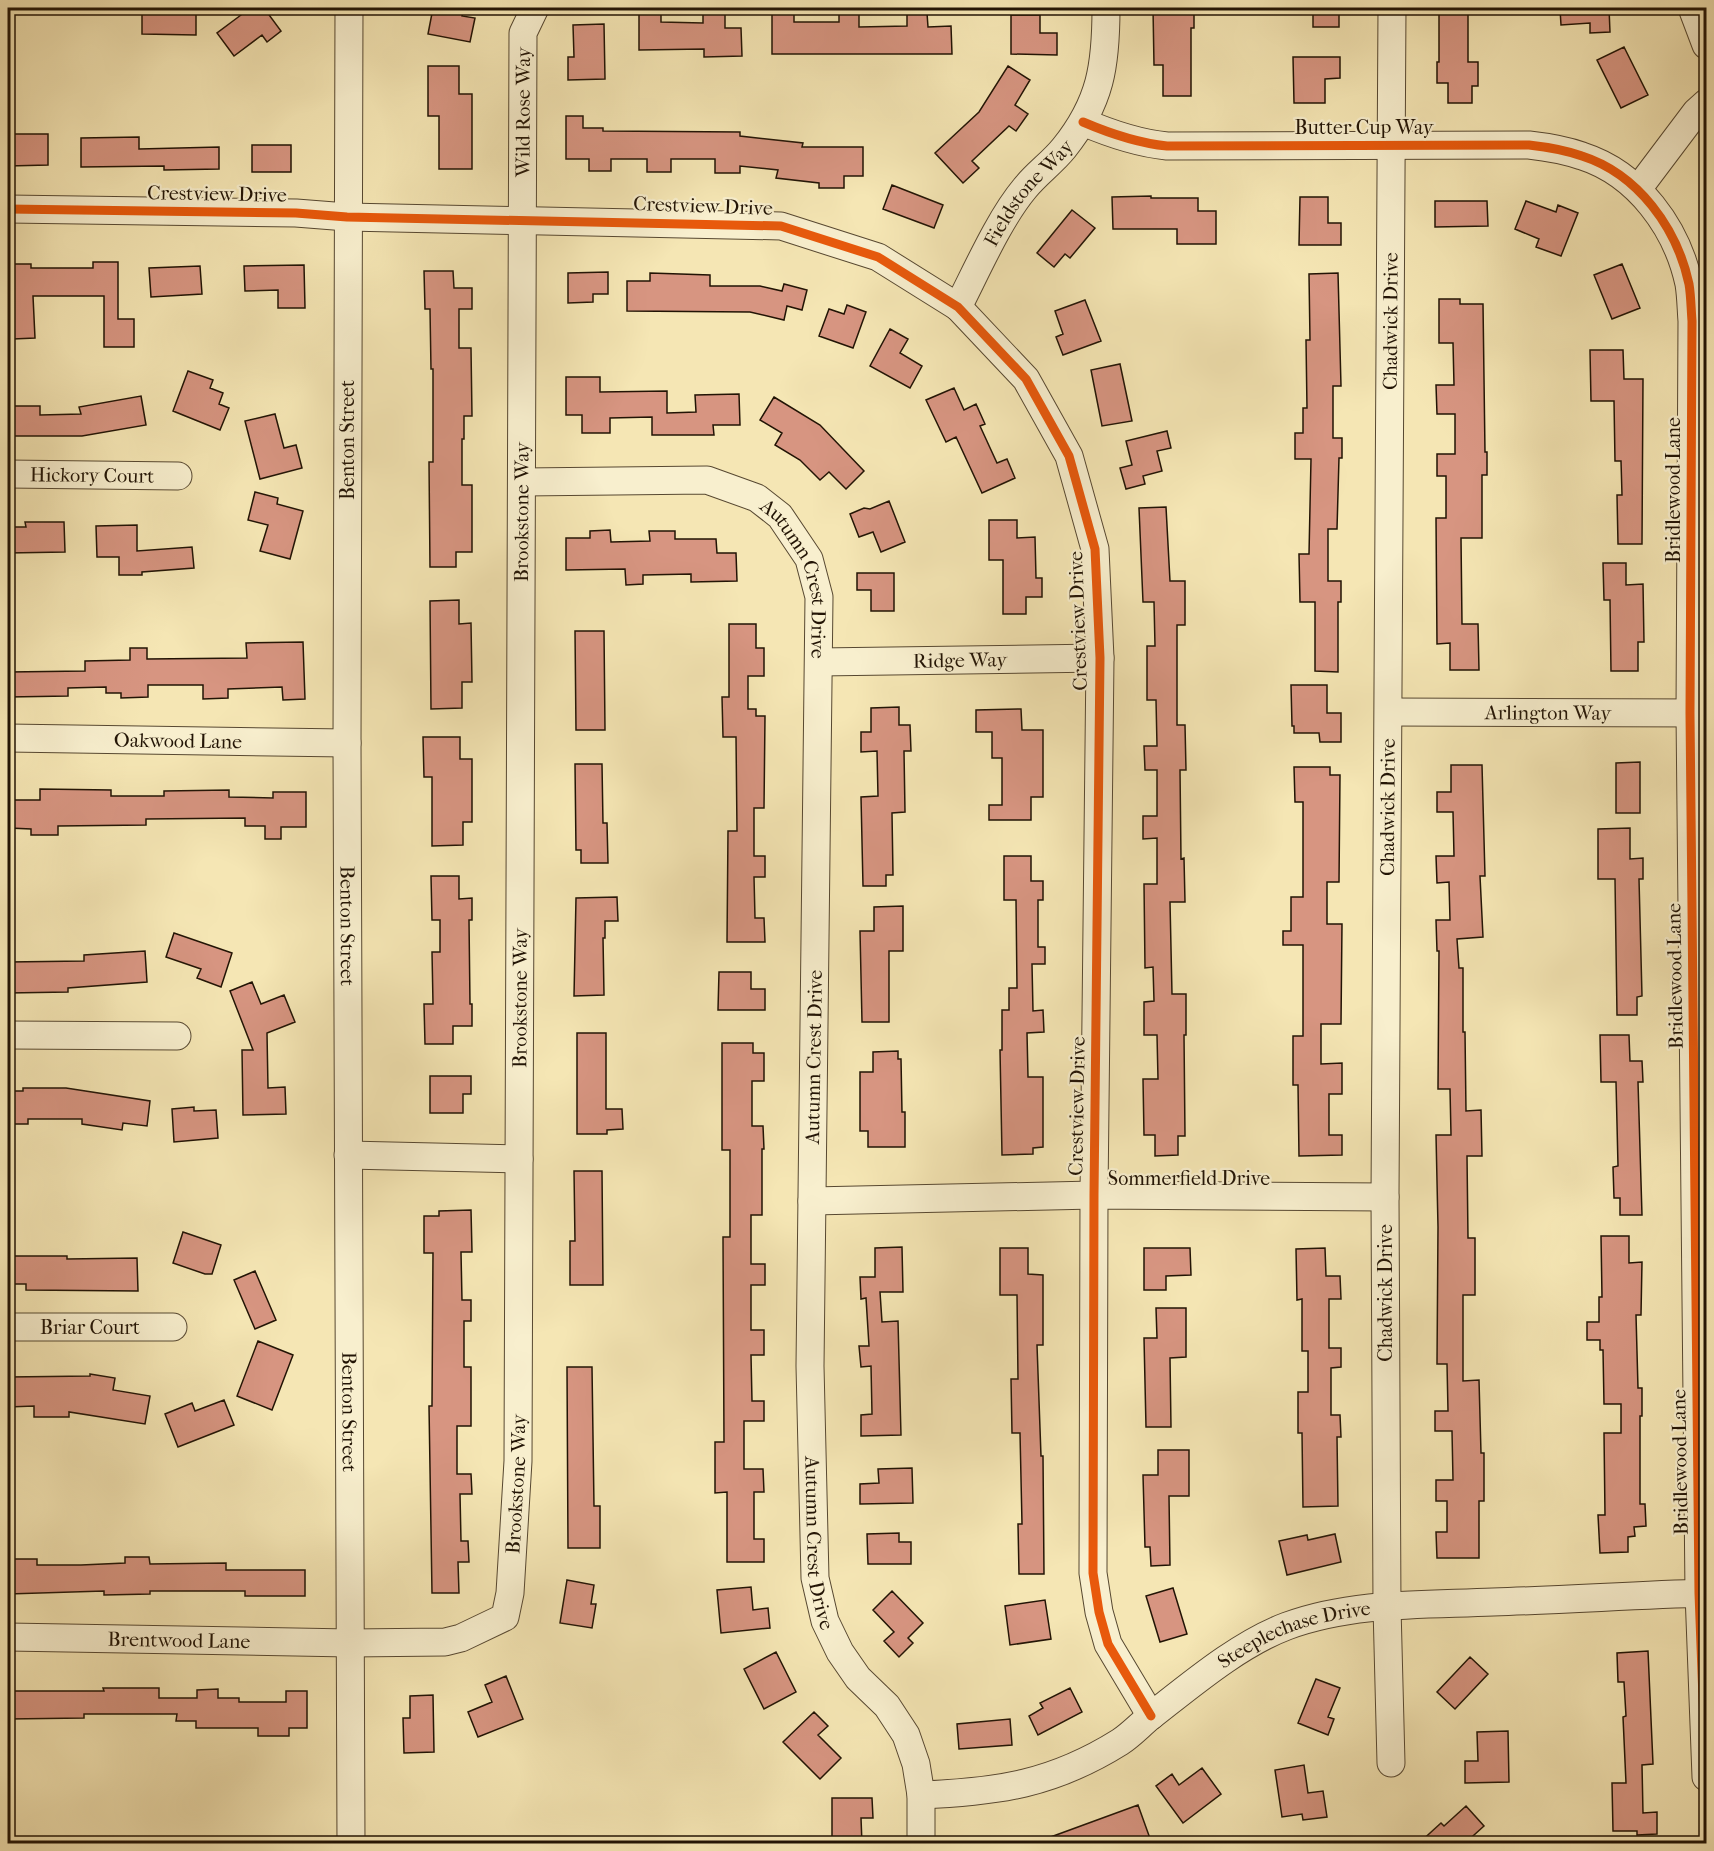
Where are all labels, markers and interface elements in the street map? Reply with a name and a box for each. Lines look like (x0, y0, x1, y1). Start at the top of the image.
street label: Wild Rose Way (511, 46, 534, 178)
street label: Butter Cup Way (1295, 116, 1435, 139)
street label: Fieldstone Way (979, 134, 1079, 250)
street label: Crestview Drive (147, 181, 287, 207)
street label: Crestview Drive (633, 192, 773, 220)
street label: Chadwick Drive (1378, 252, 1402, 390)
street label: Benton Street (336, 380, 359, 500)
street label: Bridlewood Lane (1662, 417, 1685, 563)
street label: Brookstone Way (510, 441, 533, 582)
street label: Hickory Court (30, 463, 154, 487)
street label: Autumn Crest Drive (755, 493, 830, 659)
street label: Crestview Drive (1064, 551, 1092, 691)
street label: Ridge Way (913, 648, 1008, 672)
street label: Arlington Way (1484, 701, 1613, 724)
street label: Oakwood Lane (114, 728, 242, 753)
street label: Chadwick Drive (1375, 738, 1399, 876)
street label: Benton Street (336, 866, 359, 986)
street label: Bridlewood Lane (1662, 903, 1688, 1049)
street label: Brookstone Way (508, 927, 531, 1068)
street label: Autumn Crest Drive (801, 970, 827, 1145)
street label: Crestview Drive (1064, 1036, 1090, 1176)
street label: Sommerfield Drive (1108, 1167, 1270, 1190)
street label: Chadwick Drive (1374, 1224, 1397, 1362)
street label: Briar Court (40, 1316, 140, 1339)
street label: Benton Street (338, 1352, 361, 1472)
street label: Bridlewood Lane (1667, 1389, 1693, 1535)
street label: Brookstone Way (501, 1413, 530, 1555)
street label: Autumn Crest Drive (801, 1455, 839, 1634)
street label: Steeplechase Drive (1213, 1596, 1372, 1673)
street label: Brentwood Lane (107, 1627, 251, 1653)

